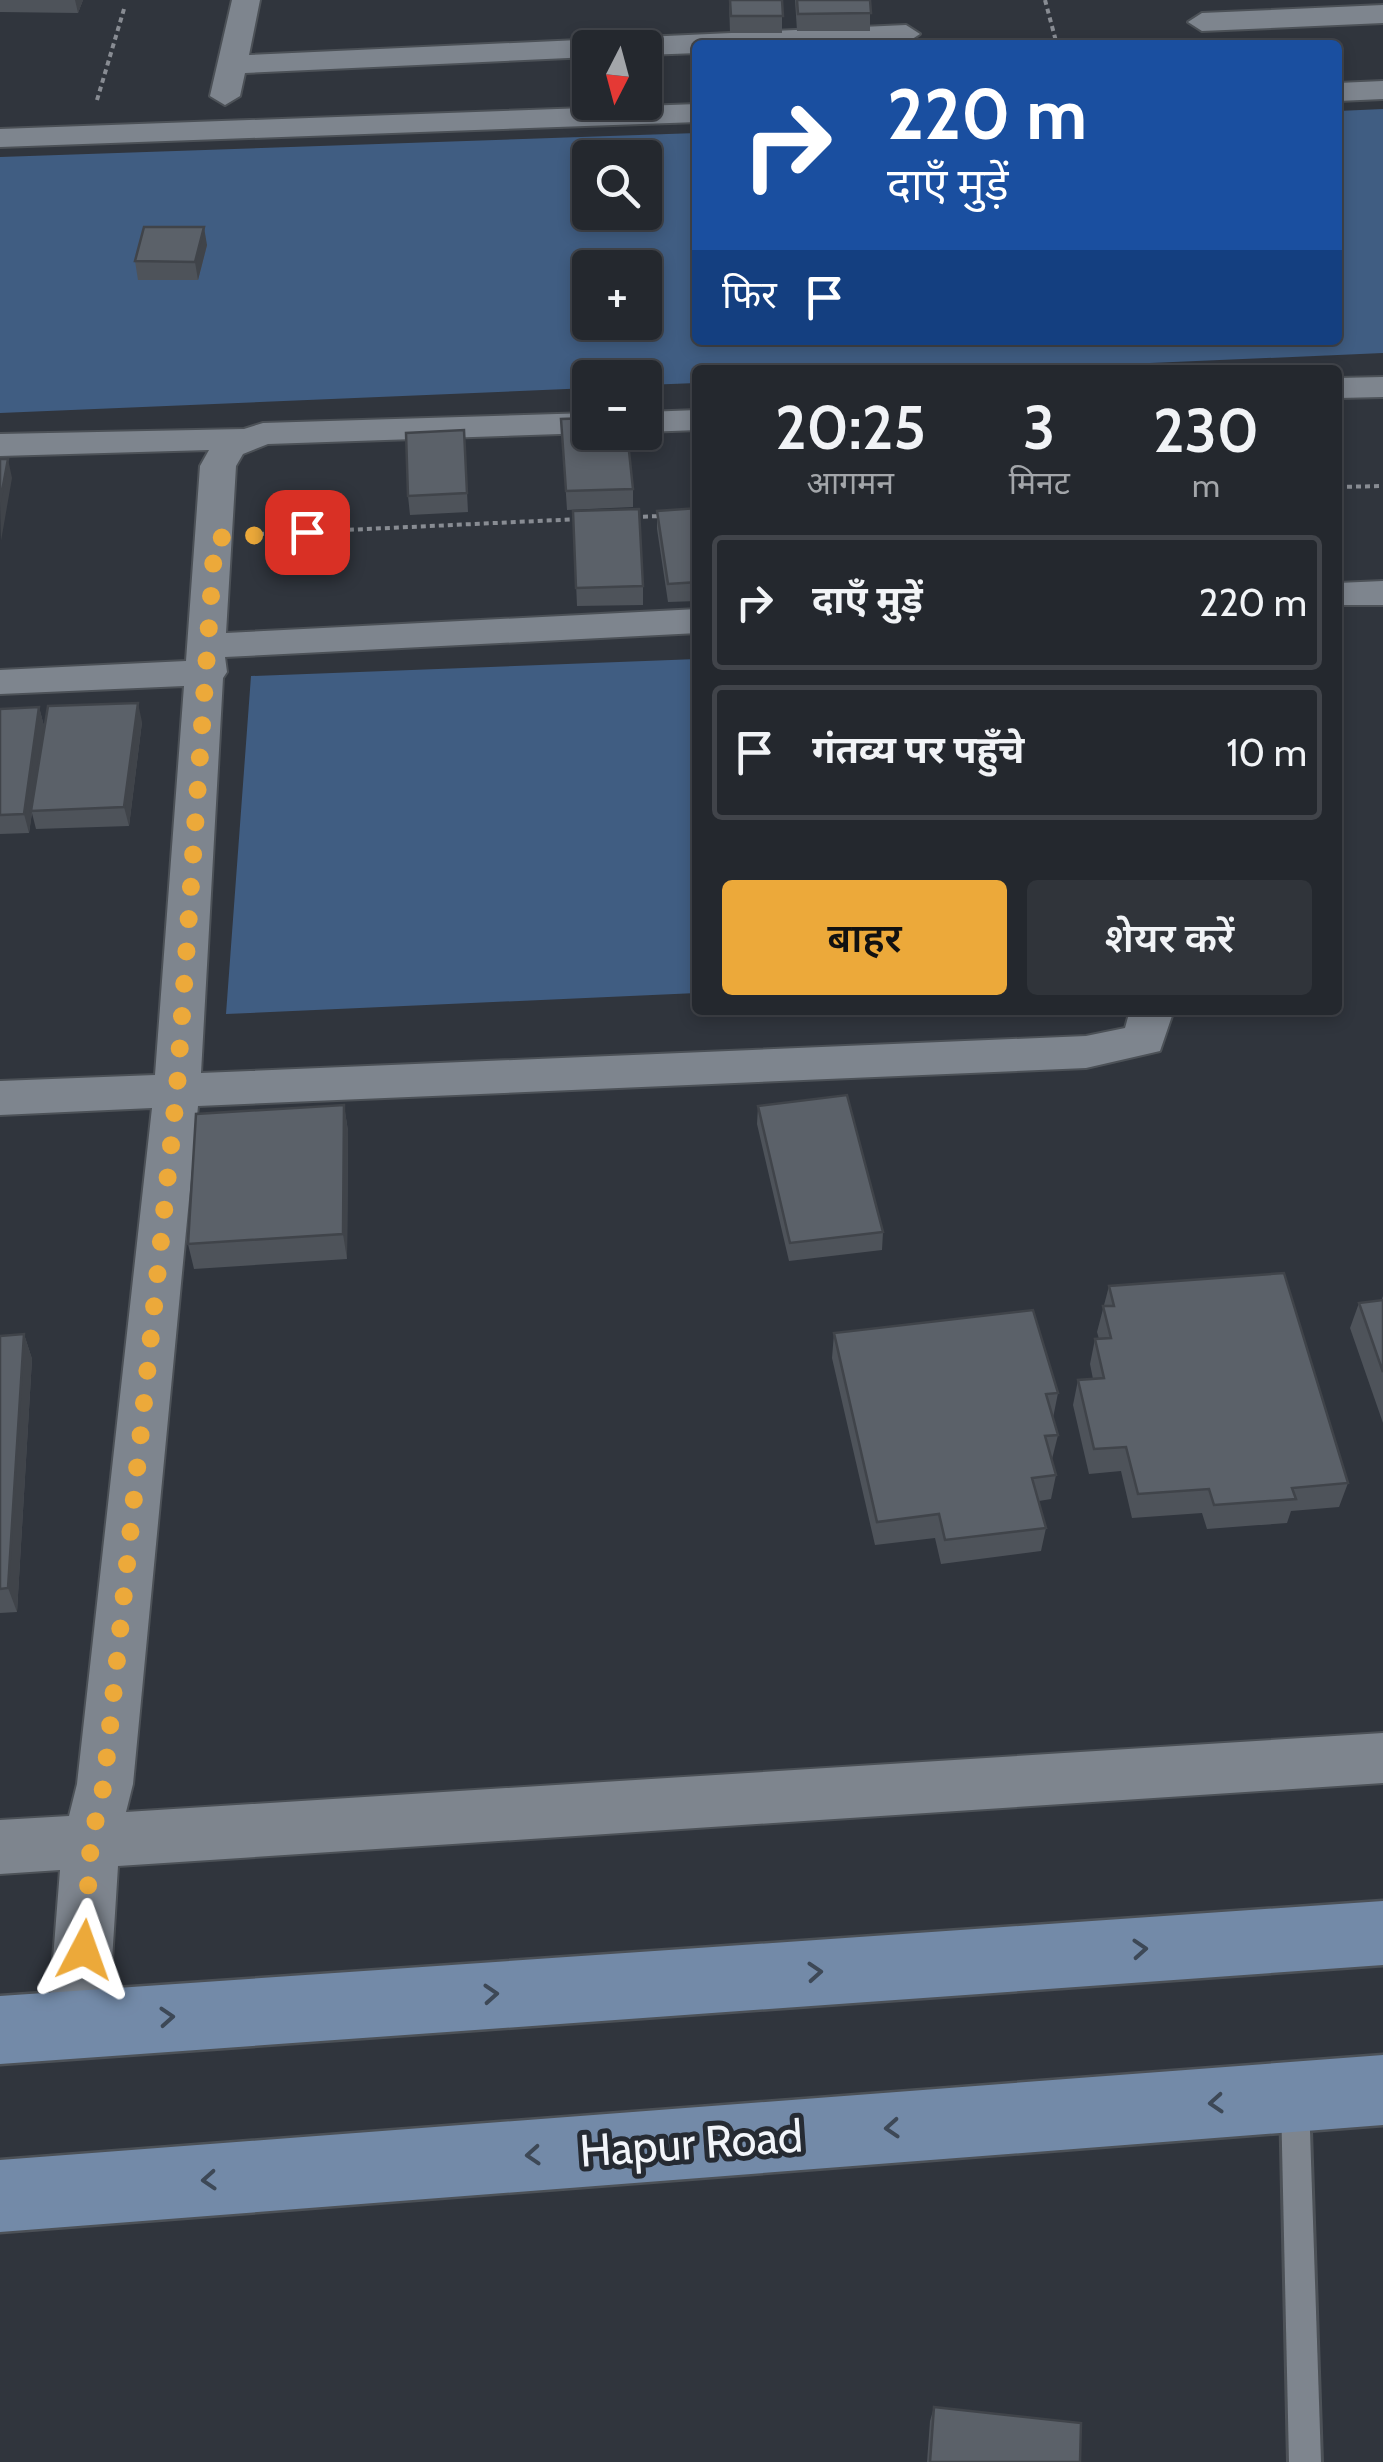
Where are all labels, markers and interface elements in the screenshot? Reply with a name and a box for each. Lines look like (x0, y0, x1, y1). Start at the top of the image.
north arrow (572, 30, 662, 120)
map controls (572, 30, 662, 450)
text: 220 m (887, 71, 1087, 157)
icon: right (722, 80, 852, 210)
button: search (572, 140, 662, 230)
text: दाएँ मुड़ें (887, 157, 1009, 211)
button: + (572, 250, 662, 340)
icon: arrive (797, 270, 852, 325)
text: फिर (722, 271, 777, 318)
button: − (572, 360, 662, 450)
text: 20:25 (775, 391, 926, 464)
text: 3 (1023, 391, 1055, 464)
text: 230 (1153, 394, 1259, 467)
text: आगमन (807, 463, 894, 502)
text: मिनट (1009, 463, 1070, 502)
text: m (1192, 466, 1220, 505)
pin (265, 490, 350, 575)
icon: arrive (280, 505, 335, 560)
icon: right (727, 575, 782, 630)
text: दाएँ मुड़ें (812, 576, 923, 623)
text: 220 m (1199, 579, 1307, 626)
icon: arrive (727, 725, 782, 780)
text: गंतव्य पर पहुँचे (812, 726, 1024, 773)
text: 10 m (1226, 729, 1307, 776)
button: बाहर (722, 880, 1007, 995)
button: शेयर करें (1027, 880, 1312, 995)
position arrow (32, 1898, 136, 2002)
one-way arrow (1132, 1939, 1148, 1960)
one-way arrow (808, 1961, 824, 1983)
one-way arrow (484, 1984, 500, 2006)
one-way arrow (159, 2007, 175, 2028)
one-way arrow (1208, 2092, 1224, 2113)
street label: Hapur Road (578, 2108, 804, 2178)
one-way arrow (883, 2117, 899, 2138)
one-way arrow (525, 2144, 541, 2166)
one-way arrow (200, 2169, 216, 2191)

